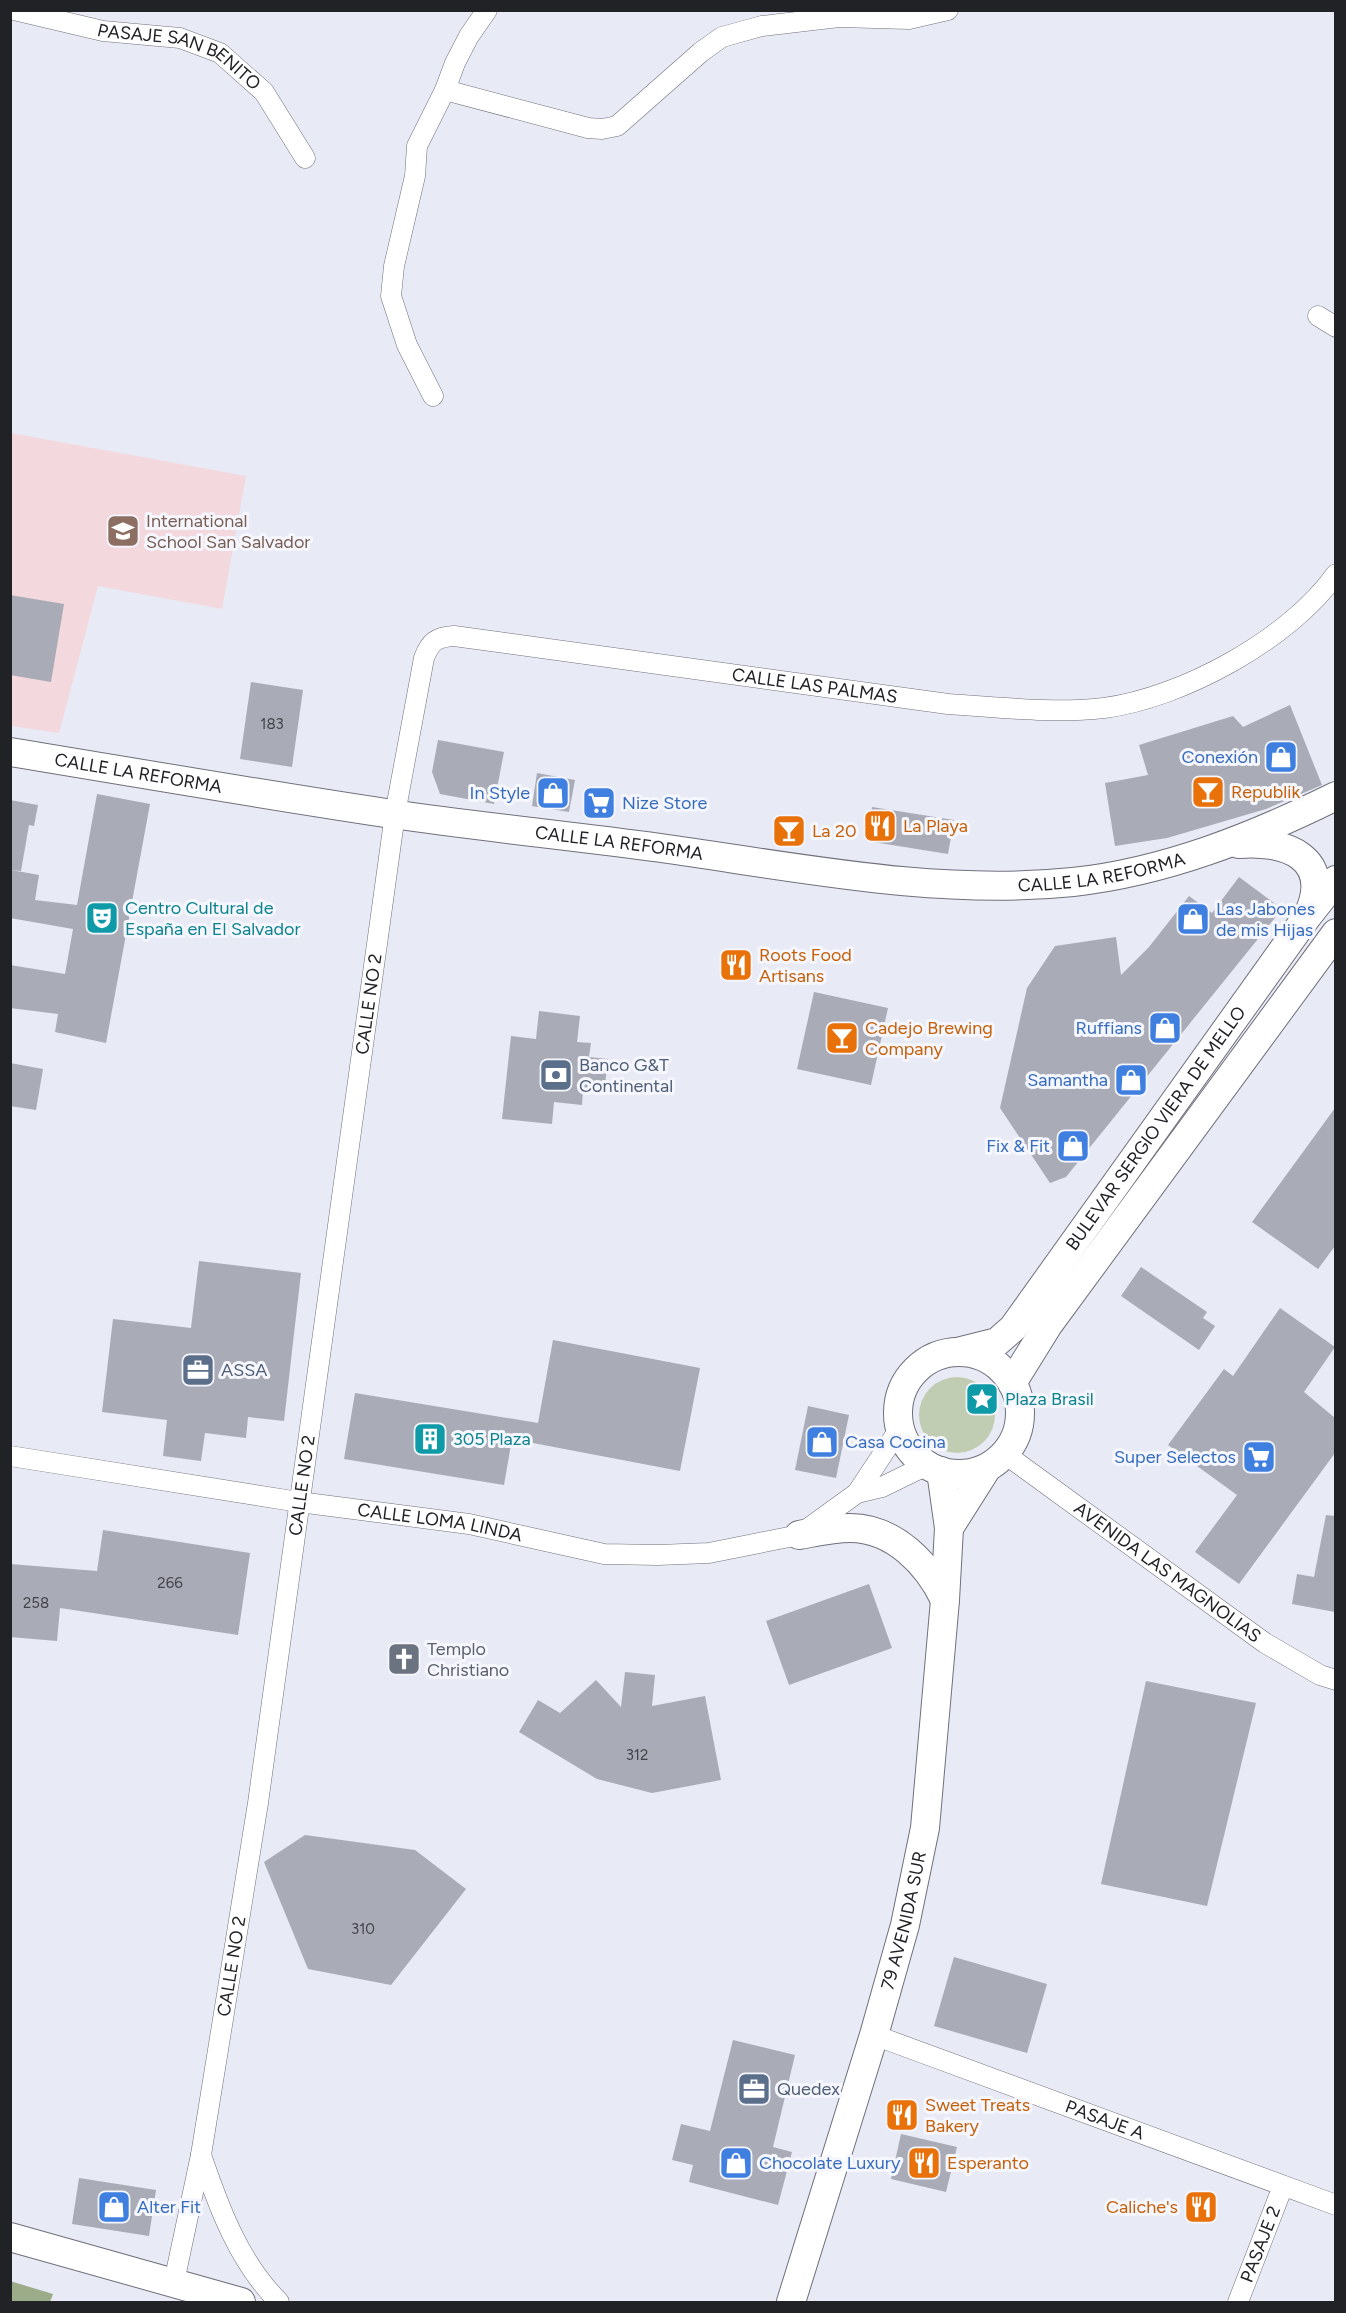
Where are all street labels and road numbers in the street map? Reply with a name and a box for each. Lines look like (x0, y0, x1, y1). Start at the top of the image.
street label: PASAJE SAN BENITO (95, 19, 265, 95)
street label: CALLE LAS PALMAS (731, 663, 899, 708)
street label: CALLE LA REFORMA (53, 749, 224, 798)
street label: CALLE LA REFORMA (534, 821, 705, 865)
street label: CALLE LA REFORMA (1017, 848, 1188, 896)
street label: CALLE NO 2 (351, 952, 387, 1056)
street label: BULEVAR SERGIO VIERA DE MELLO (1061, 1002, 1250, 1255)
street label: CALLE NO 2 (284, 1434, 320, 1537)
street label: AVENIDA LAS MAGNOLIAS (1070, 1497, 1265, 1647)
street label: CALLE LOMA LINDA (356, 1499, 524, 1547)
street label: 79 AVENIDA SUR (876, 1849, 931, 1992)
street label: CALLE NO 2 (213, 1914, 251, 2018)
street label: PASAJE A (1062, 2095, 1147, 2145)
street label: PASAJE 2 (1236, 2203, 1285, 2286)

